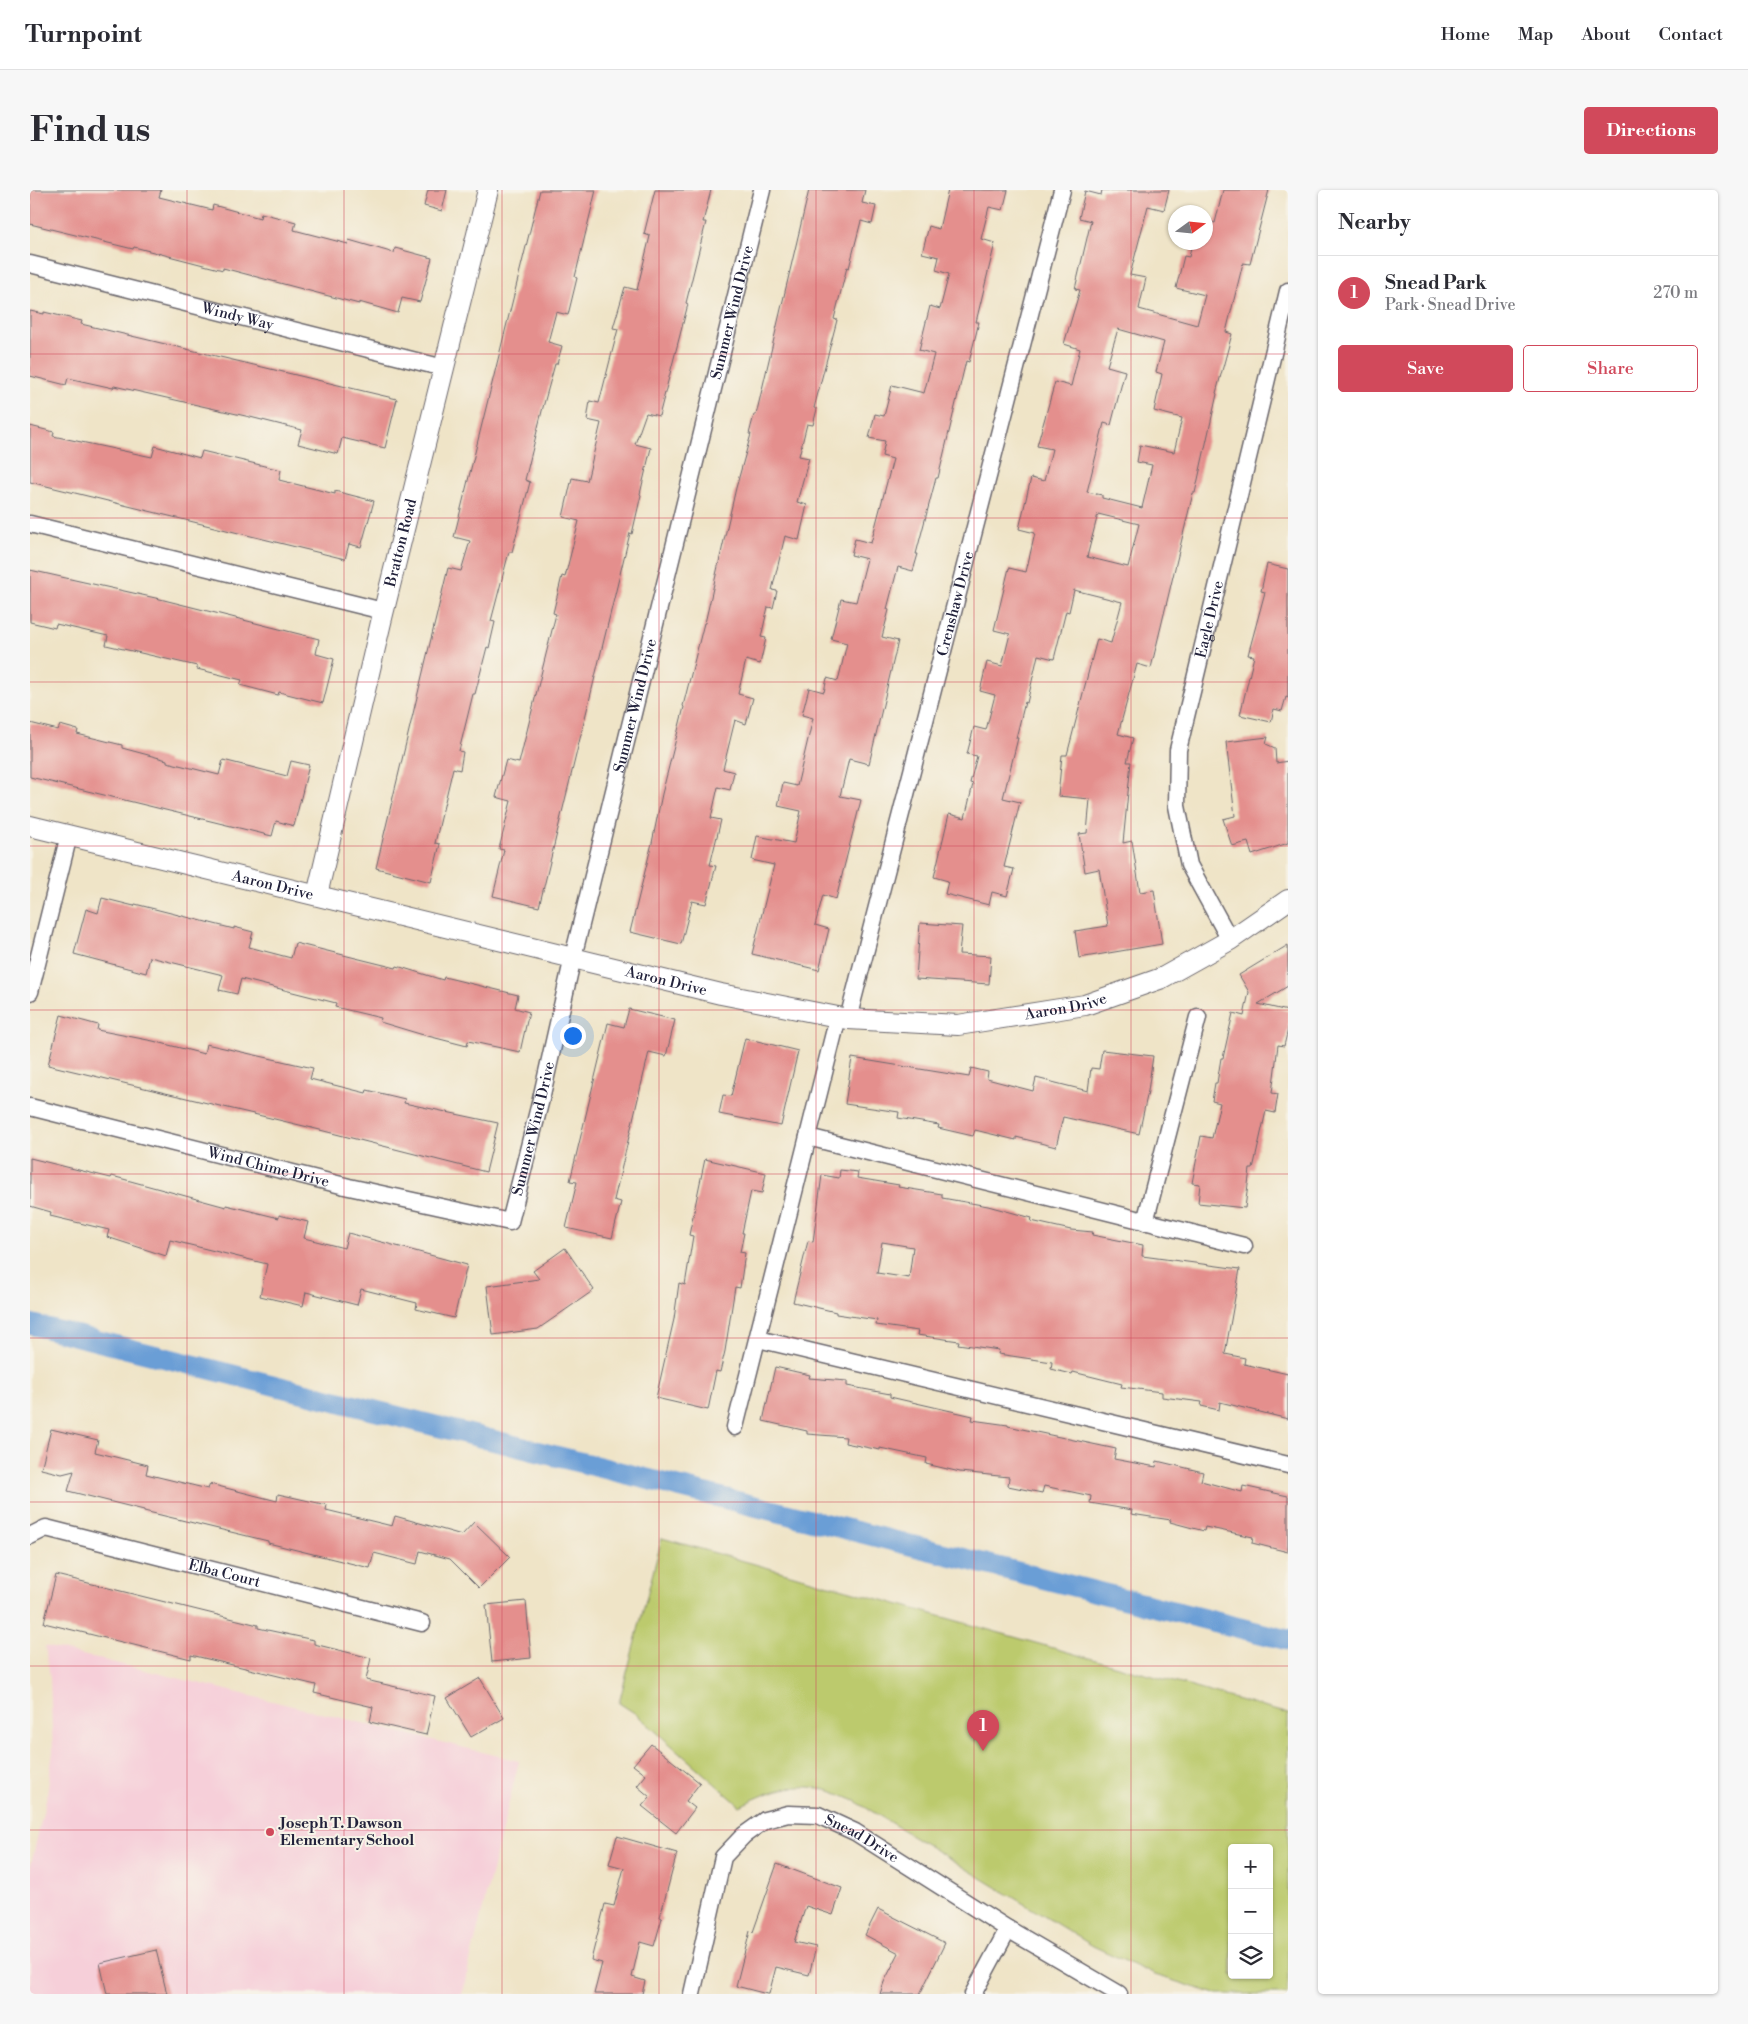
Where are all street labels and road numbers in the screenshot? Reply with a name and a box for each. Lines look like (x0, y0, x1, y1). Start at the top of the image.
street label: Summer Wind Drive (707, 243, 758, 381)
street label: Windy Way (198, 298, 276, 335)
street label: Bratton Road (381, 496, 421, 590)
street label: Crenshaw Drive (933, 549, 978, 658)
street label: Eagle Drive (1191, 579, 1228, 660)
street label: Summer Wind Drive (610, 637, 661, 775)
street label: Aaron Drive (229, 866, 315, 905)
street label: Aaron Drive (623, 962, 709, 1000)
street label: Aaron Drive (1022, 989, 1109, 1025)
street label: Summer Wind Drive (508, 1060, 559, 1198)
street label: Wind Chime Drive (205, 1143, 331, 1192)
street label: Elba Court (186, 1555, 263, 1592)
street label: Snead Drive (821, 1810, 902, 1867)

